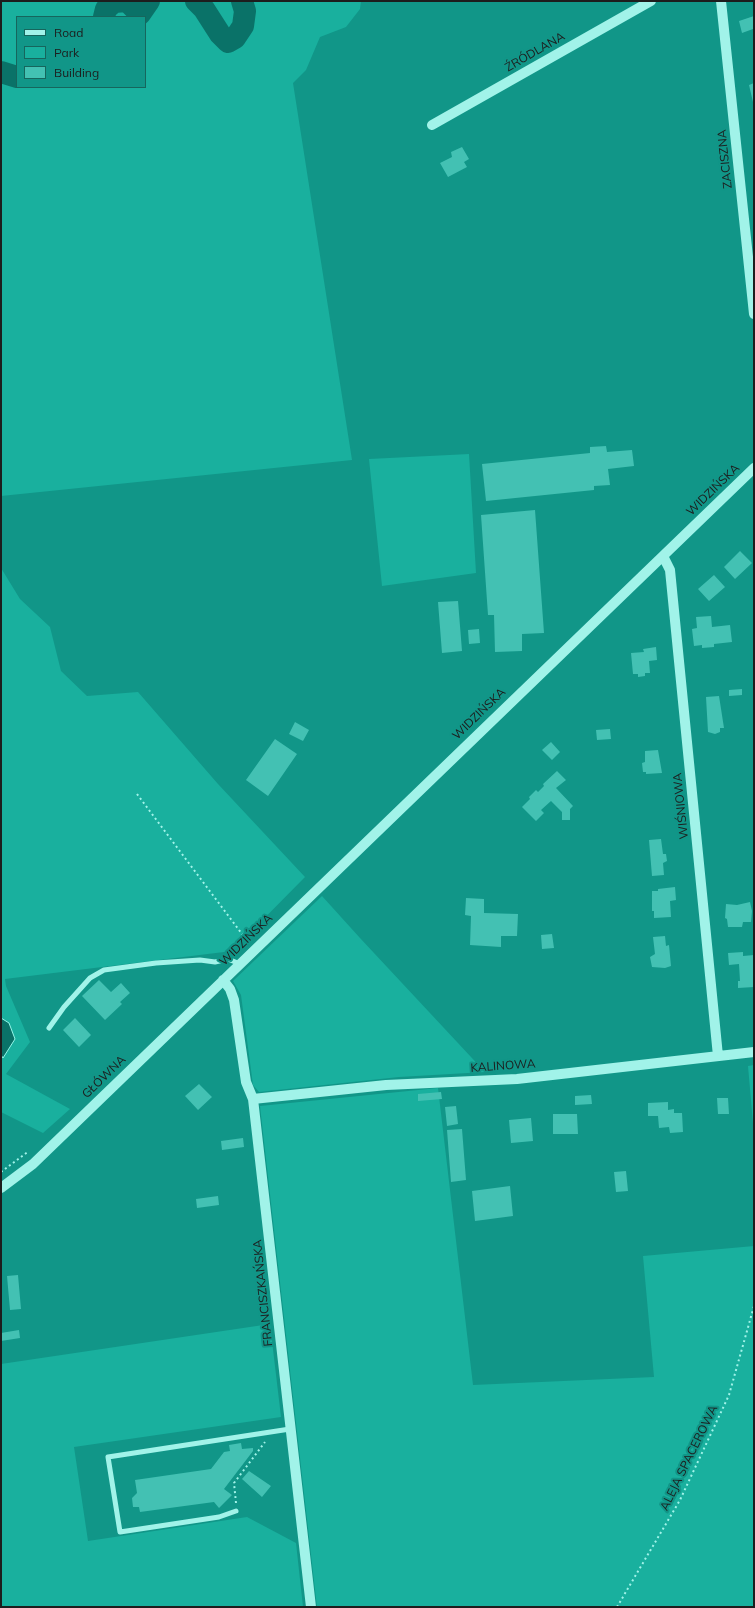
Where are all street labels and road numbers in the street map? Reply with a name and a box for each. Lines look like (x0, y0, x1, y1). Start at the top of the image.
street label: ŹRÓDLANA (503, 29, 567, 75)
street label: ZACISZNA (715, 129, 735, 189)
street label: WIDZIŃSKA (684, 461, 742, 519)
street label: WIDZIŃSKA (450, 685, 508, 743)
street label: WIŚNIOWA (670, 772, 692, 840)
street label: WIDZIŃSKA (217, 911, 275, 969)
street label: GŁÓWNA (79, 1053, 129, 1101)
street label: KALINOWA (470, 1057, 536, 1075)
street label: FRANCISZKAŃSKA (250, 1239, 276, 1347)
street label: ALEJA SPACEROWA (657, 1403, 721, 1513)

